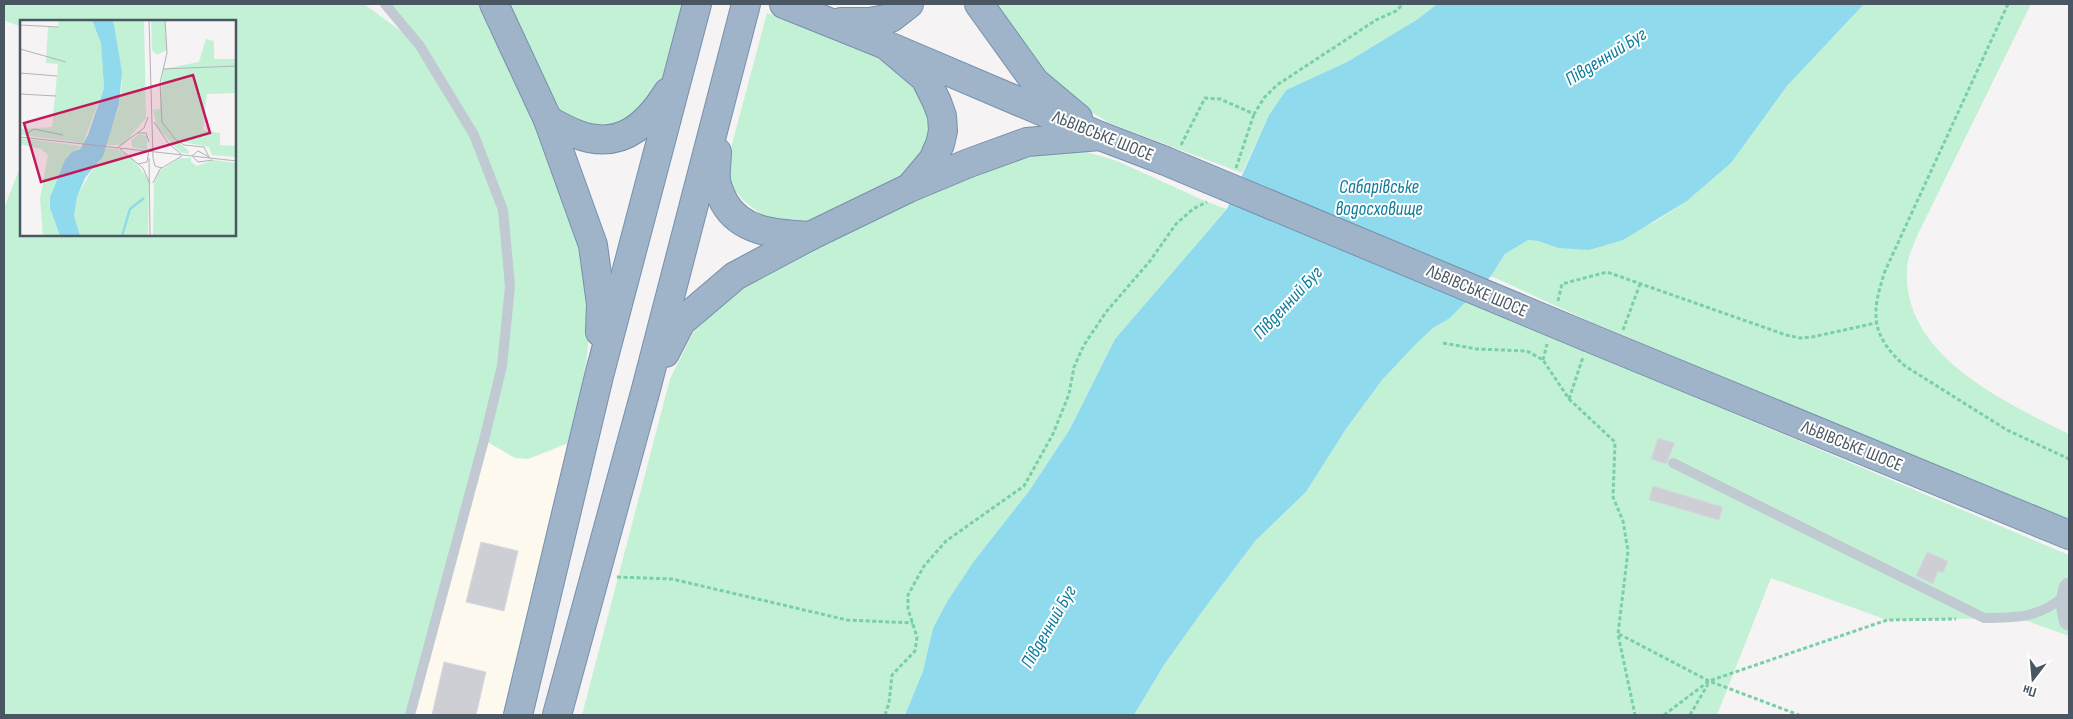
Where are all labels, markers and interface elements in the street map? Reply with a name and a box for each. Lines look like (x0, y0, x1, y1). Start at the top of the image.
inset map (20, 20, 236, 236)
water label: Південний Буг (1561, 23, 1651, 91)
street label: ЛЬВІВСЬКЕ ШОСЕ (1048, 106, 1157, 166)
water label: Сабарівське водосховище (1335, 176, 1423, 221)
street label: ЛЬВІВСЬКЕ ШОСЕ (1423, 260, 1531, 322)
water label: Південний Буг (1248, 262, 1328, 344)
street label: ЛЬВІВСЬКЕ ШОСЕ (1797, 416, 1906, 476)
water label: Південний Буг (1016, 581, 1082, 672)
north arrow (2008, 654, 2058, 704)
text: Пн (2021, 681, 2038, 701)

